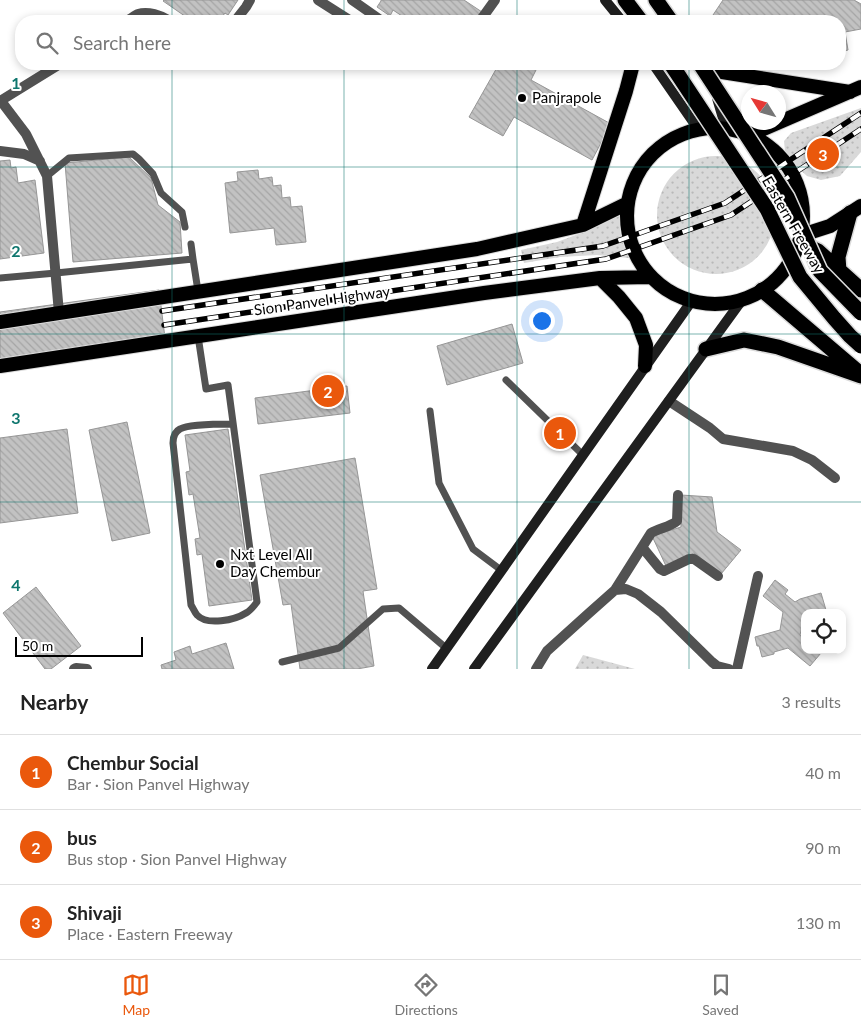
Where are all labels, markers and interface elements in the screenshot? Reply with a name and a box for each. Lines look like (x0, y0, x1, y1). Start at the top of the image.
search box (15, 15, 846, 70)
icon: search (33, 29, 61, 57)
text: Search here (73, 31, 171, 54)
text: 1 (11, 73, 21, 92)
north arrow (741, 85, 786, 130)
place label: Panjrapole (532, 88, 601, 106)
marker: Panjrapole (516, 92, 528, 104)
pin: 3 (807, 135, 839, 173)
street label: Eastern Freeway (759, 173, 829, 276)
text: 2 (11, 241, 21, 260)
street label: Sion Panvel Highway (253, 281, 391, 318)
your location (529, 308, 555, 334)
pin: 2 (312, 372, 344, 410)
text: 3 (11, 408, 21, 427)
pin: 1 (544, 414, 576, 452)
place label: Nxt Level All Day Chembur (230, 545, 321, 580)
marker: Nxt Level All Day Chembur (214, 558, 226, 570)
text: 4 (11, 575, 21, 594)
map controls (801, 609, 846, 654)
button: locate (801, 609, 846, 654)
scale bar (15, 634, 142, 657)
text: 50 m (22, 637, 53, 654)
text: Nearby (20, 689, 88, 714)
text: 3 results (781, 692, 841, 711)
text: Chembur Social (67, 751, 199, 774)
text: 1 (31, 763, 41, 782)
text: 40 m (805, 763, 841, 782)
text: Bar · Sion Panvel Highway (67, 774, 250, 793)
text: bus (67, 826, 97, 849)
text: 2 (31, 838, 41, 857)
text: 90 m (805, 838, 841, 857)
text: Bus stop · Sion Panvel Highway (67, 849, 287, 868)
text: Shivaji (67, 901, 122, 924)
text: 3 (31, 913, 41, 932)
text: 130 m (796, 913, 841, 932)
text: Place · Eastern Freeway (67, 924, 233, 943)
tab: Map (122, 971, 150, 1018)
tab: Directions (395, 971, 458, 1018)
tab: Saved (702, 971, 739, 1018)

